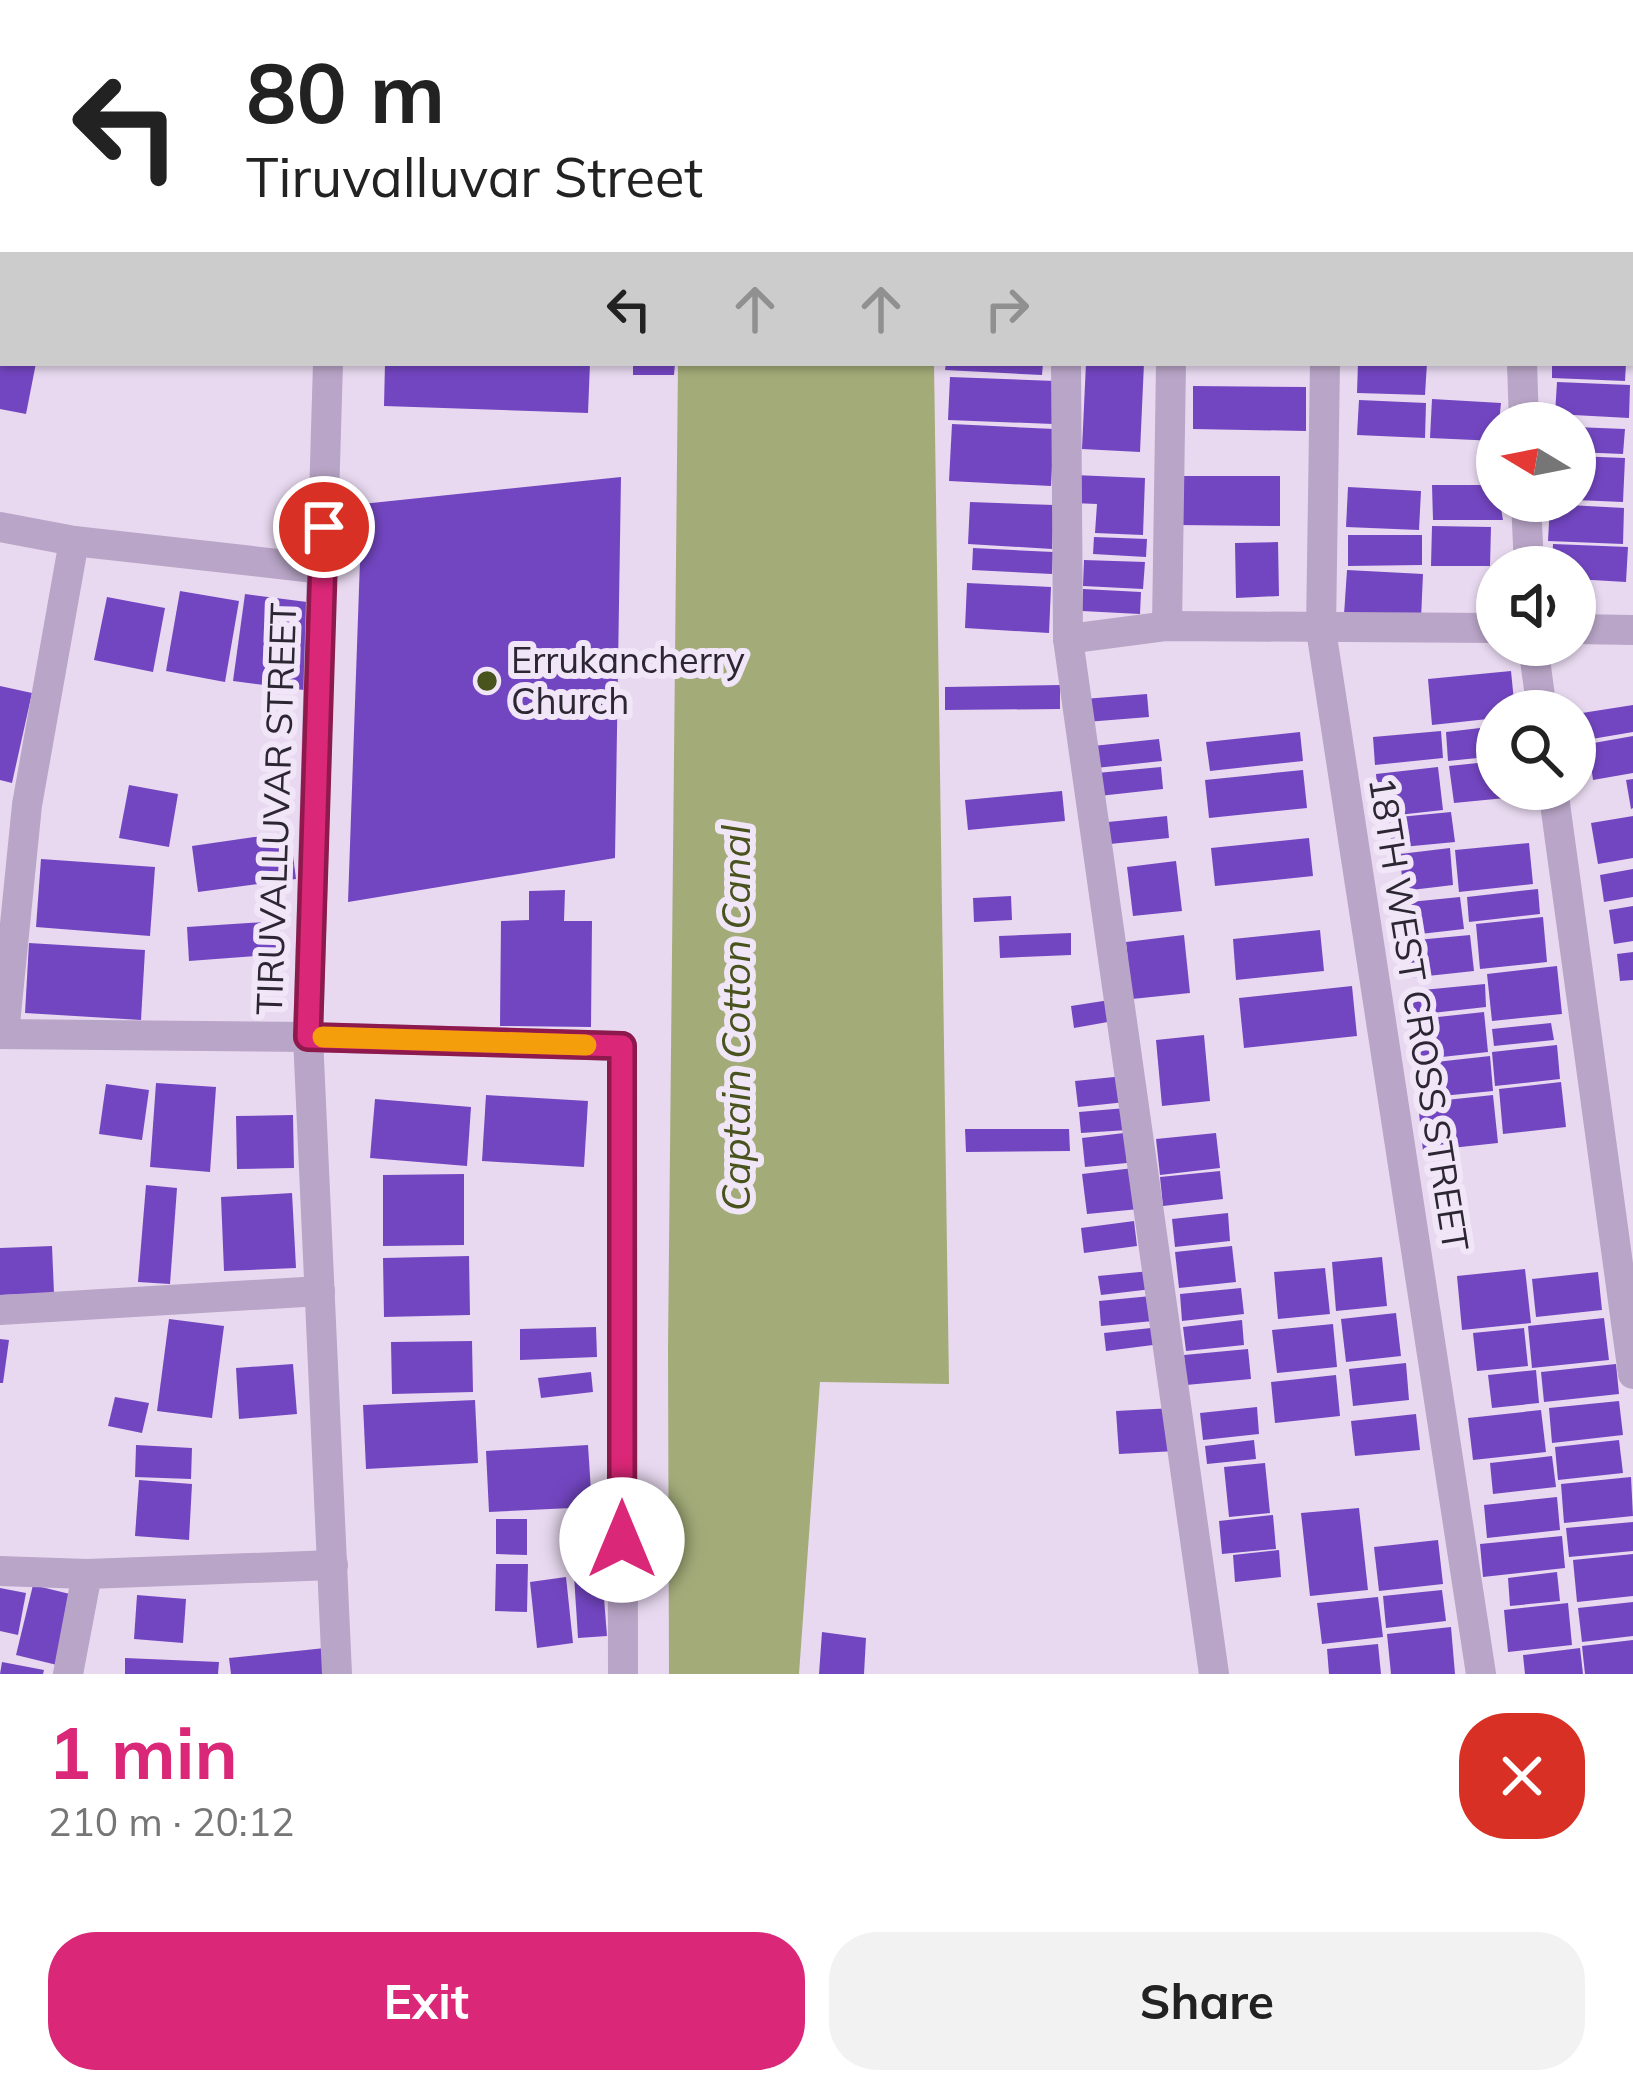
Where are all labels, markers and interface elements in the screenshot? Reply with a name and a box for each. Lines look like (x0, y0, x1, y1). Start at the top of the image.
text: 80 m (246, 39, 445, 144)
icon: left (48, 48, 204, 204)
text: Tiruvalluvar Street (246, 143, 703, 211)
icon: left (596, 276, 662, 342)
icon: ahead (722, 276, 788, 342)
icon: ahead (848, 276, 914, 342)
icon: right (974, 276, 1040, 342)
north arrow (1476, 402, 1596, 522)
map controls (1476, 402, 1596, 810)
pin (273, 476, 375, 578)
icon: arrive (291, 494, 357, 560)
button: sound (1476, 546, 1596, 666)
street label: TIRUVALLUVAR STREET (246, 602, 305, 1016)
place label: Errukancherry Church (511, 637, 745, 723)
marker: Errukancherry Church (474, 668, 500, 694)
button: search (1476, 690, 1596, 810)
street label: 18TH WEST CROSS STREET (1360, 774, 1479, 1254)
water label: Captain Cotton Canal (711, 824, 760, 1211)
position arrow (559, 1477, 685, 1603)
text: 1 min (48, 1707, 238, 1797)
button: close (1459, 1713, 1585, 1839)
text: 210 m · 20:12 (48, 1797, 294, 1846)
button: Exit (48, 1932, 805, 2070)
button: Share (829, 1932, 1585, 2070)

